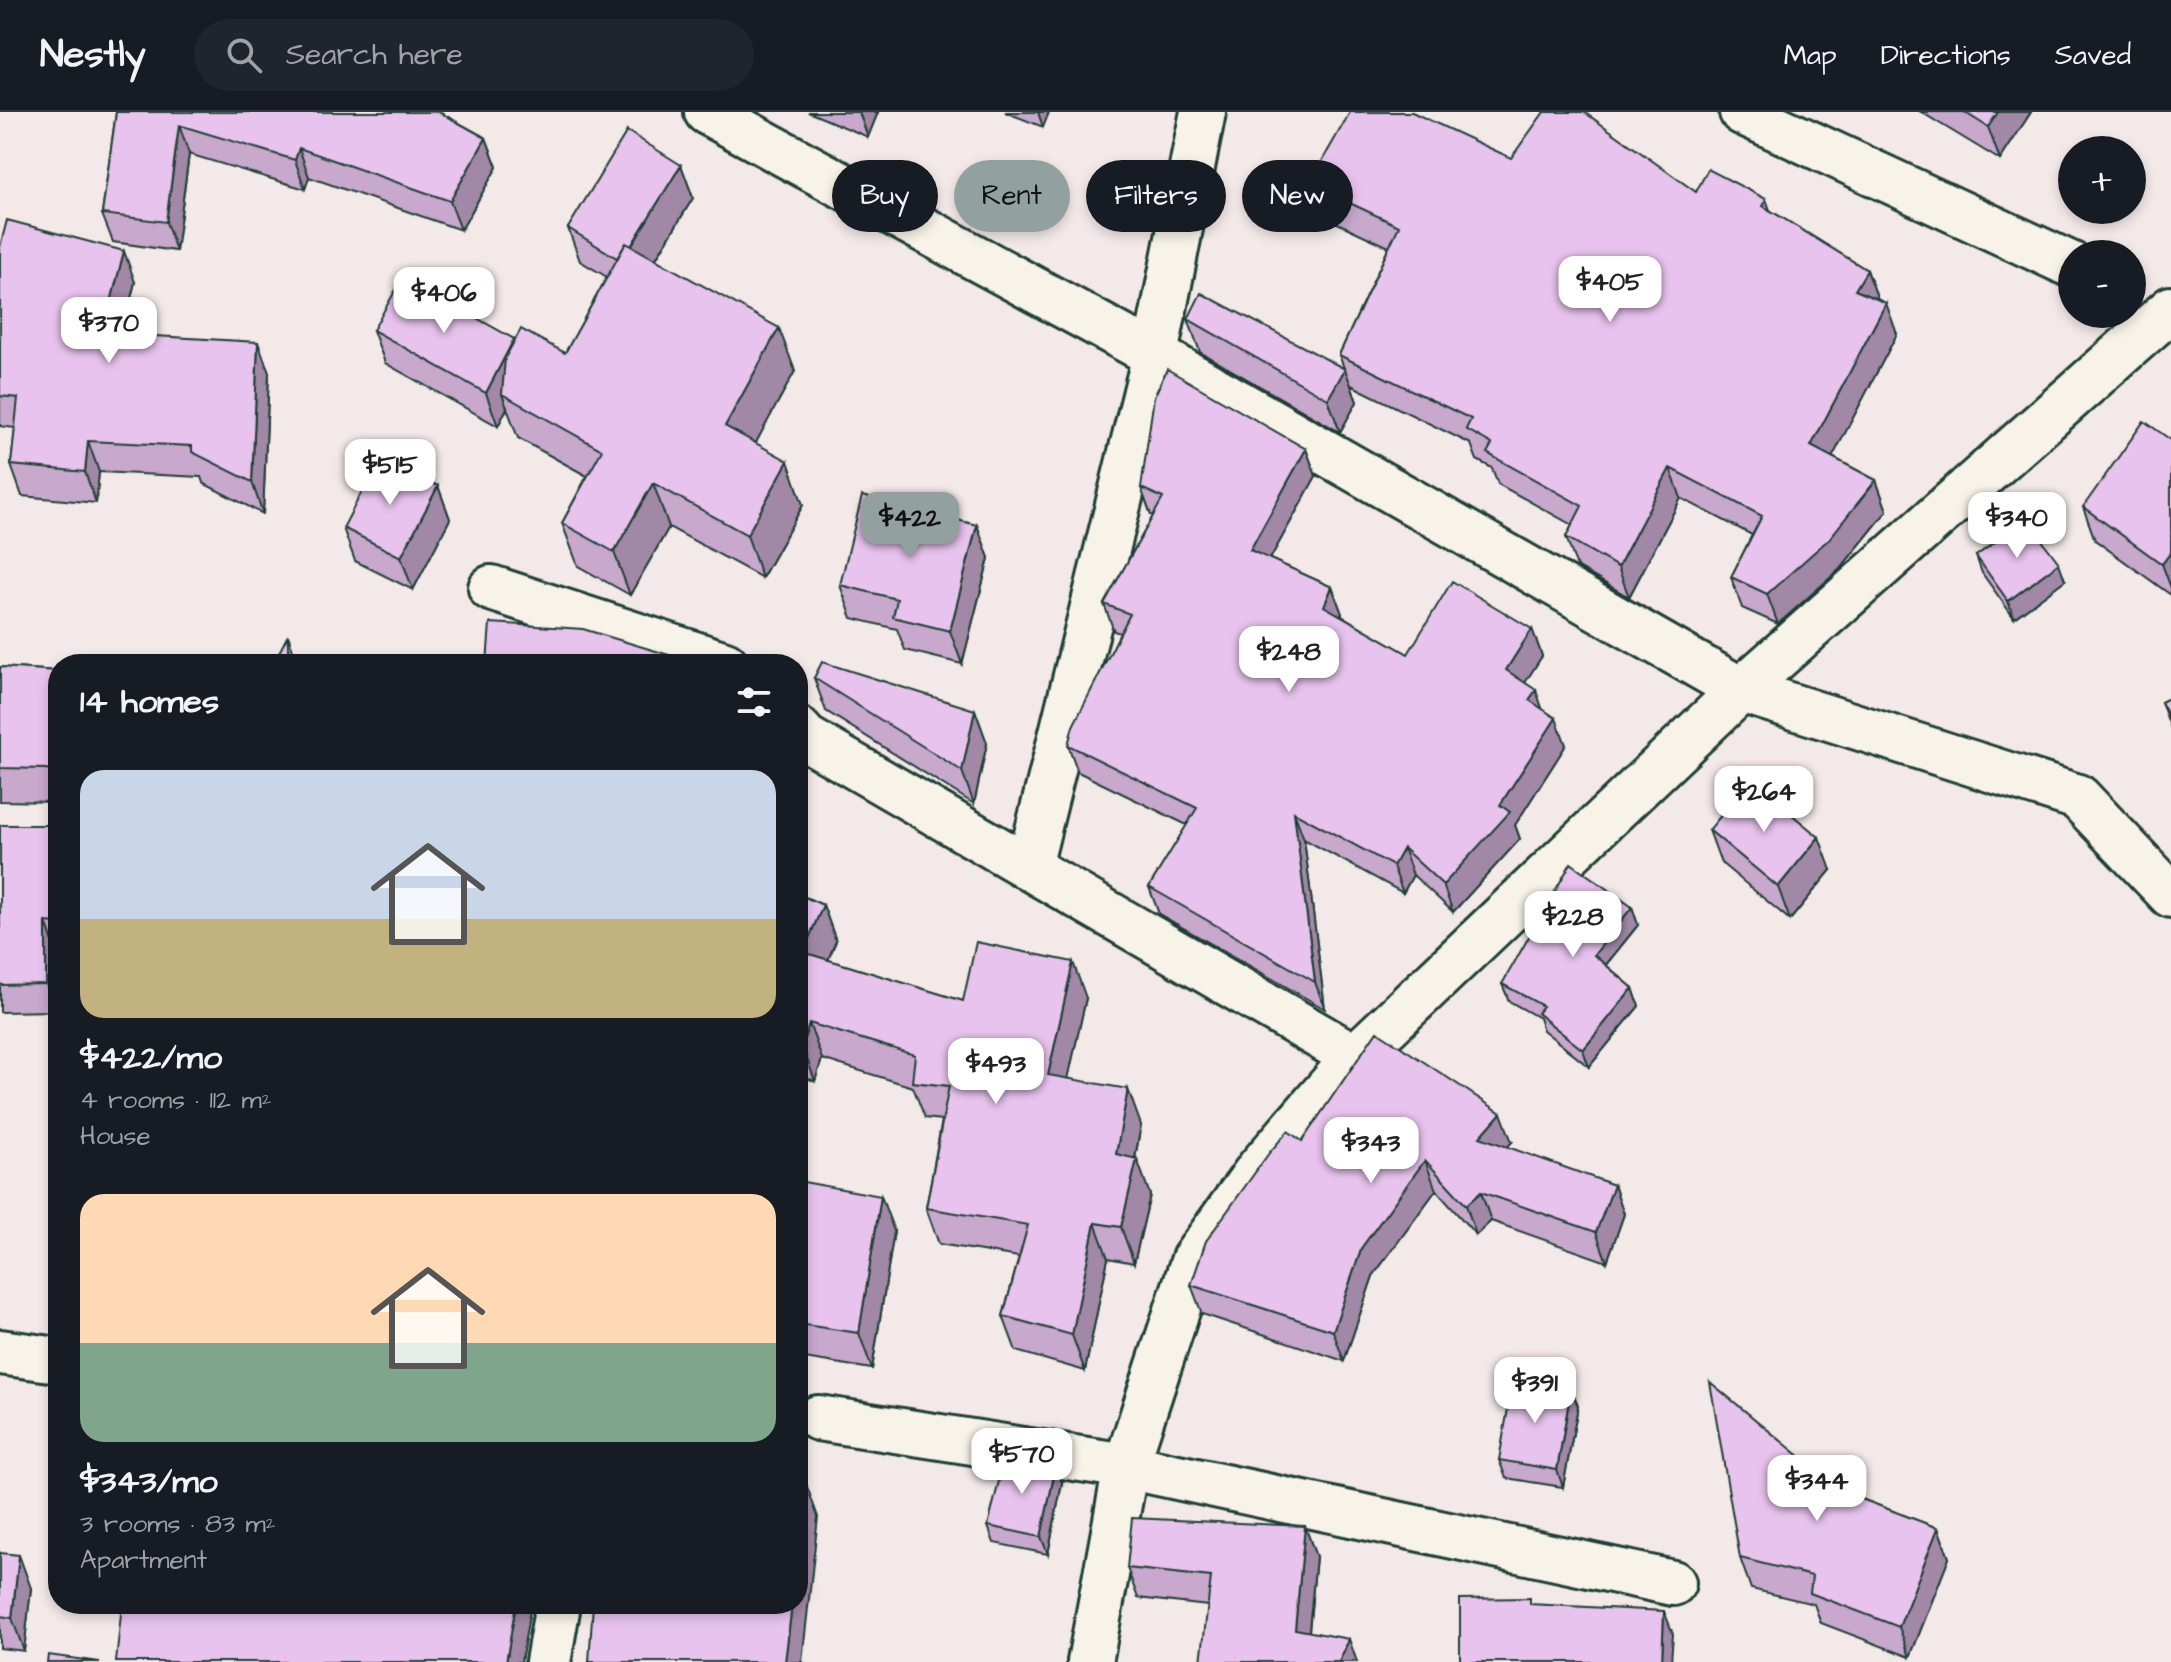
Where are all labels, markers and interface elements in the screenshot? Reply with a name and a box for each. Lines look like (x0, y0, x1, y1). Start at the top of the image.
search box (194, 19, 754, 91)
text: Nestly (40, 29, 146, 81)
icon: search (222, 33, 266, 77)
text: Search here (286, 34, 463, 76)
text: Map (1784, 36, 1837, 75)
text: Directions (1881, 36, 2011, 75)
text: Saved (2055, 36, 2131, 75)
map controls (2058, 136, 2146, 328)
button: + (2058, 136, 2146, 224)
chip: Buy (832, 160, 938, 232)
chip: Rent (954, 160, 1070, 232)
chip: Filters (1086, 160, 1226, 232)
chip: New (1242, 160, 1353, 232)
button: − (2058, 240, 2146, 328)
pin: $405 (1563, 256, 1657, 324)
text: $405 (1577, 264, 1643, 300)
pin: $406 (397, 267, 491, 335)
text: $406 (412, 275, 476, 311)
pin: $370 (62, 297, 156, 365)
text: $370 (79, 305, 139, 341)
pin: $515 (343, 439, 437, 507)
text: $515 (363, 447, 417, 483)
pin: $422 (863, 492, 957, 560)
pin: $340 (1970, 492, 2064, 560)
text: $422 (879, 500, 941, 536)
text: $340 (1986, 500, 2048, 536)
pin: $248 (1242, 626, 1336, 694)
text: $248 (1257, 634, 1321, 670)
text: 14 homes (80, 678, 219, 726)
icon: filters (732, 680, 776, 724)
pin: $264 (1717, 766, 1811, 834)
text: $264 (1732, 774, 1796, 810)
icon: home (356, 822, 500, 966)
pin: $228 (1526, 891, 1620, 959)
text: $228 (1542, 899, 1604, 935)
text: $422/mo (80, 1034, 222, 1082)
pin: $493 (949, 1038, 1043, 1106)
text: $493 (966, 1046, 1026, 1082)
text: 4 rooms · 112 m² (80, 1082, 271, 1118)
pin: $343 (1324, 1117, 1418, 1185)
text: House (80, 1118, 151, 1154)
text: $343 (1342, 1125, 1400, 1161)
icon: home (356, 1246, 500, 1390)
pin: $391 (1488, 1357, 1582, 1425)
text: $391 (1512, 1365, 1558, 1401)
pin: $570 (975, 1428, 1069, 1496)
text: $570 (989, 1436, 1055, 1472)
pin: $344 (1770, 1455, 1864, 1523)
text: $343/mo (80, 1458, 218, 1506)
text: $344 (1785, 1463, 1849, 1499)
text: 3 rooms · 83 m² (80, 1506, 275, 1542)
text: Apartment (80, 1542, 207, 1578)

